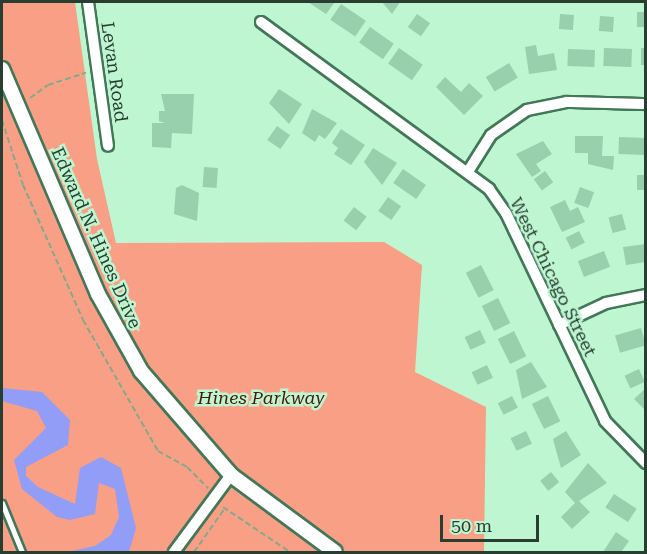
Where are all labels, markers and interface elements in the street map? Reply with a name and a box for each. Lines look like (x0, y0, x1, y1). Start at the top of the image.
street label: Levan Road (96, 20, 132, 124)
street label: Edward N. Hines Drive (46, 144, 146, 332)
street label: West Chicago Street (505, 194, 601, 360)
park label: Hines Parkway (197, 387, 325, 409)
scale bar (443, 503, 542, 541)
text: 50 m (451, 515, 492, 536)

